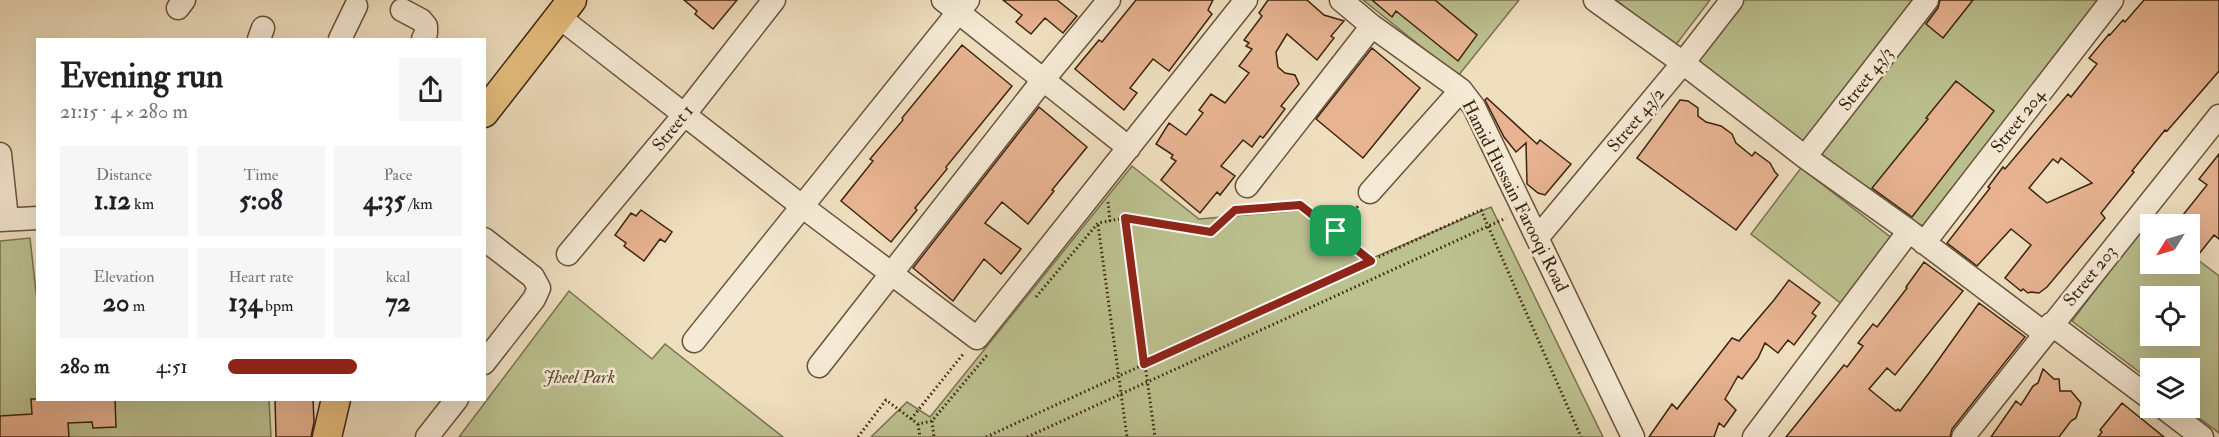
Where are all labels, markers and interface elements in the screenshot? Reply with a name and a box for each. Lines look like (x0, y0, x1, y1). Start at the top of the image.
street label: Street 43/3 (1834, 42, 1898, 116)
text: Evening run (60, 56, 223, 97)
button: share (399, 58, 462, 121)
street label: Street 43/2 (1602, 83, 1670, 157)
street label: Street 204 (1986, 83, 2051, 158)
street label: Hamid Hussain Farooqi Road (1456, 96, 1574, 296)
text: 21:15 · 4 × 280 m (60, 99, 188, 124)
street label: Street 1 (647, 100, 699, 156)
text: Distance (96, 165, 152, 185)
text: Time (244, 165, 278, 185)
text: Pace (384, 165, 412, 185)
text: 1.12 (94, 185, 131, 217)
text: 5:08 (239, 185, 283, 217)
text: 4:35 (363, 185, 405, 217)
text: km (131, 194, 154, 214)
text: /km (405, 194, 433, 214)
pin (1310, 205, 1361, 256)
icon: arrive (1319, 214, 1352, 247)
north arrow (2140, 214, 2200, 274)
map controls (2140, 214, 2200, 418)
street label: Street 203 (2058, 241, 2122, 311)
text: Elevation (94, 267, 154, 287)
text: Heart rate (228, 267, 294, 287)
text: kcal (386, 267, 410, 287)
button: locate (2140, 286, 2200, 346)
text: 20 (103, 287, 129, 319)
text: 134 (229, 287, 262, 319)
text: 72 (385, 287, 411, 319)
text: m (129, 296, 145, 316)
text: bpm (262, 296, 293, 316)
text: 280 m (60, 354, 110, 379)
text: 4:51 (156, 354, 188, 379)
button: layers (2140, 358, 2200, 418)
park label: Jheel Park (543, 366, 615, 389)

